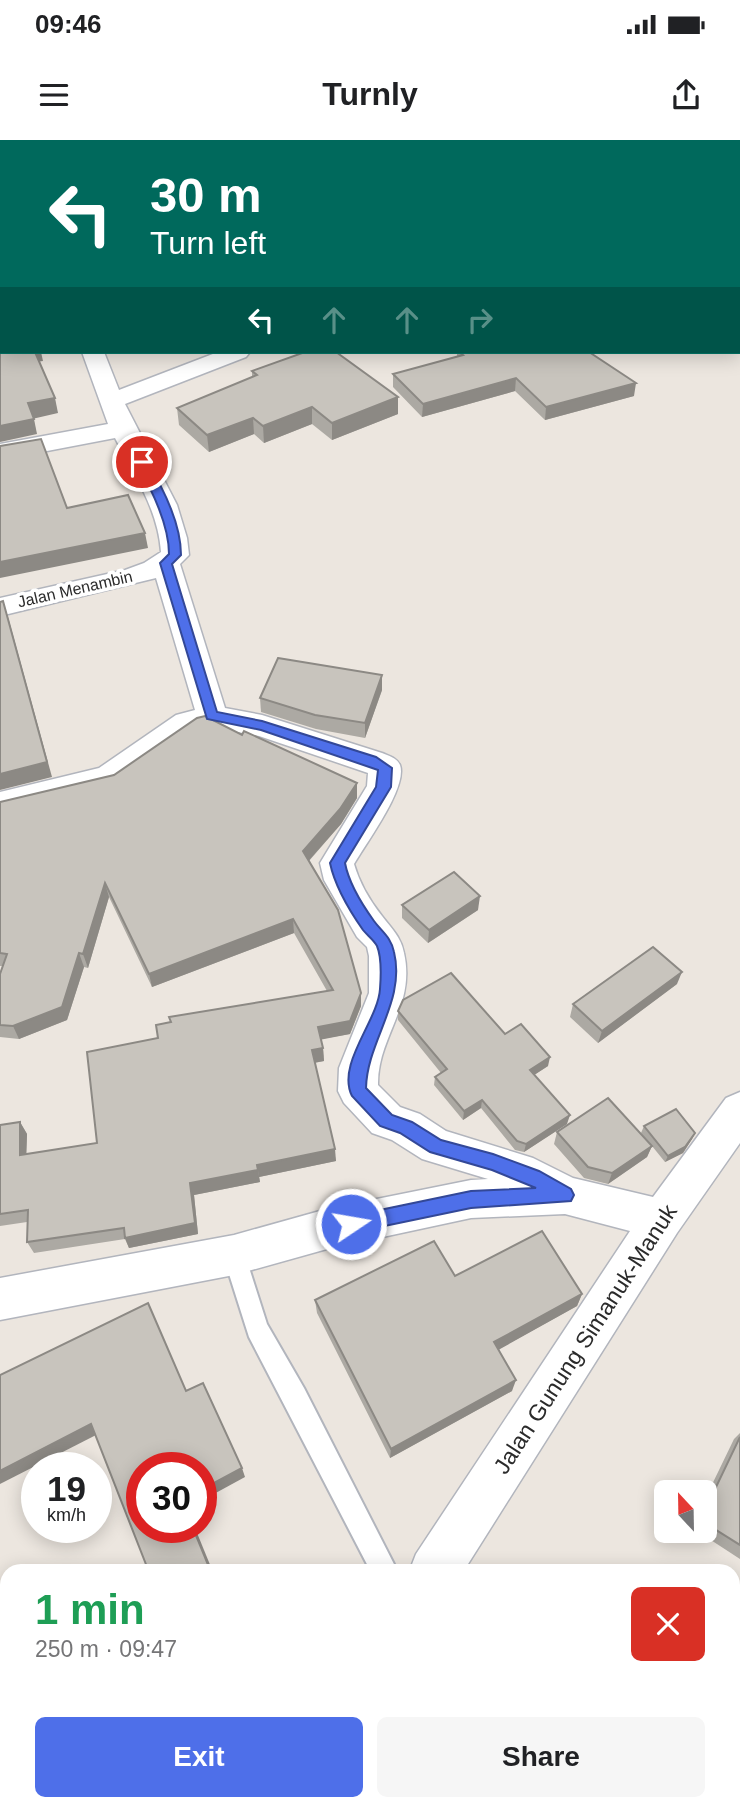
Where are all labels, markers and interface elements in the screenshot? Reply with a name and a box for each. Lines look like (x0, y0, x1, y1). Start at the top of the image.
text: 09:46 (35, 9, 102, 39)
icon: menu (35, 76, 73, 114)
text: Turnly (322, 76, 418, 112)
icon: share (667, 76, 705, 114)
icon: left (35, 168, 126, 259)
text: 30 m (150, 168, 262, 222)
text: Turn left (150, 225, 266, 261)
icon: left (242, 301, 280, 339)
icon: ahead (315, 301, 353, 339)
icon: ahead (388, 301, 426, 339)
icon: right (461, 301, 499, 339)
pin (112, 432, 172, 492)
icon: arrive (123, 443, 161, 481)
street label: Jalan Menambin (16, 568, 134, 610)
position arrow (314, 1187, 388, 1261)
street label: Jalan Gunung Simanuk-Manuk (488, 1199, 682, 1479)
speed limit sign: 30 (126, 1452, 217, 1543)
text: 19 (47, 1469, 86, 1508)
north arrow (654, 1480, 718, 1544)
map controls (654, 1480, 717, 1543)
text: km/h (47, 1505, 86, 1525)
text: 1 min (35, 1586, 145, 1633)
button: close (631, 1587, 705, 1661)
text: 250 m · 09:47 (35, 1636, 177, 1662)
button: Exit (35, 1717, 363, 1797)
button: Share (377, 1717, 705, 1797)

